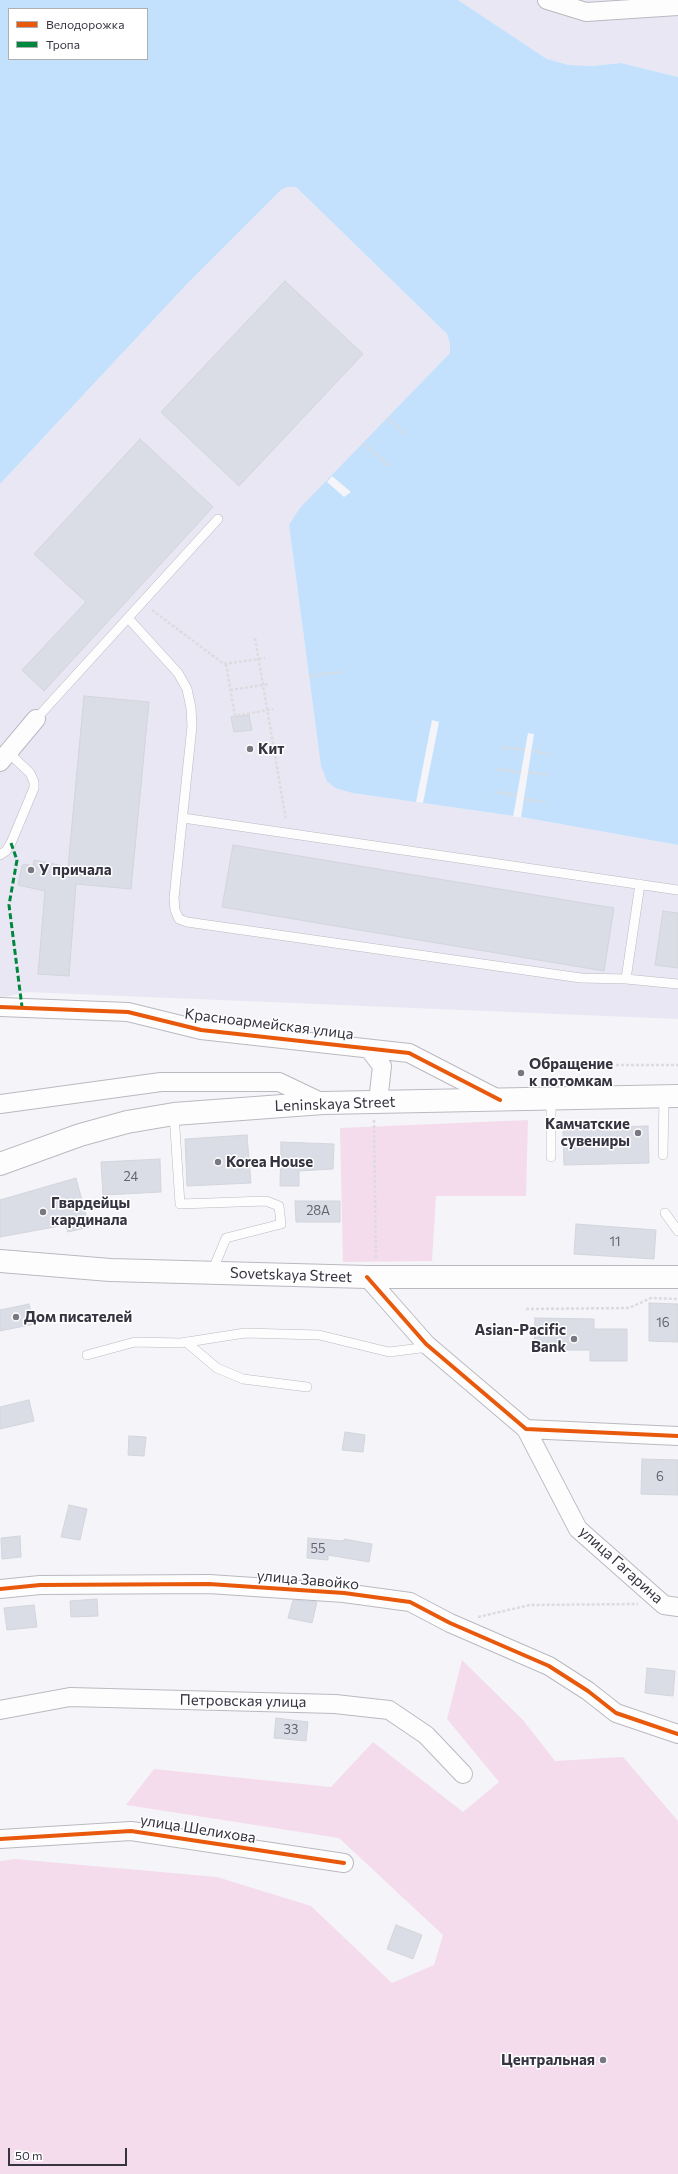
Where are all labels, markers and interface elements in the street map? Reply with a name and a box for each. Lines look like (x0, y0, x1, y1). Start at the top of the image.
legend (8, 8, 148, 60)
text: Велодорожка (46, 17, 124, 31)
text: Тропа (46, 37, 80, 51)
place label: Кит (258, 740, 284, 758)
marker: Кит (245, 744, 255, 754)
place label: У причала (39, 861, 111, 879)
marker: У причала (26, 865, 36, 875)
street label: Красноармейская улица (183, 1005, 355, 1043)
place label: Обращение к потомкам (529, 1055, 613, 1090)
marker: Обращение к потомкам (516, 1068, 526, 1078)
street label: Leninskaya Street (274, 1093, 396, 1115)
place label: Камчатские сувениры (545, 1115, 630, 1150)
marker: Камчатские сувениры (633, 1128, 643, 1138)
place label: Korea House (226, 1153, 313, 1171)
marker: Korea House (213, 1157, 223, 1167)
house number: 24 (124, 1169, 138, 1185)
place label: Гвардейцы кардинала (51, 1194, 130, 1229)
house number: 28А (306, 1203, 330, 1219)
marker: Гвардейцы кардинала (38, 1207, 48, 1217)
house number: 11 (609, 1234, 621, 1250)
street label: Sovetskaya Street (230, 1264, 352, 1286)
place label: Дом писателей (24, 1308, 132, 1326)
marker: Дом писателей (11, 1312, 21, 1322)
house number: 16 (656, 1315, 670, 1331)
place label: Asian-Pacific Bank (474, 1321, 566, 1356)
marker: Asian-Pacific Bank (569, 1334, 579, 1344)
house number: 6 (656, 1469, 664, 1485)
street label: улица Гагарина (575, 1523, 667, 1607)
house number: 55 (311, 1541, 325, 1557)
street label: улица Завойко (256, 1567, 360, 1593)
street label: Петровская улица (179, 1691, 307, 1711)
house number: 33 (284, 1722, 298, 1738)
street label: улица Шелихова (139, 1811, 257, 1847)
place label: Центральная (501, 2051, 595, 2069)
marker: Центральная (598, 2055, 608, 2065)
scale bar (10, 2140, 129, 2166)
text: 50 m (15, 2148, 43, 2162)

